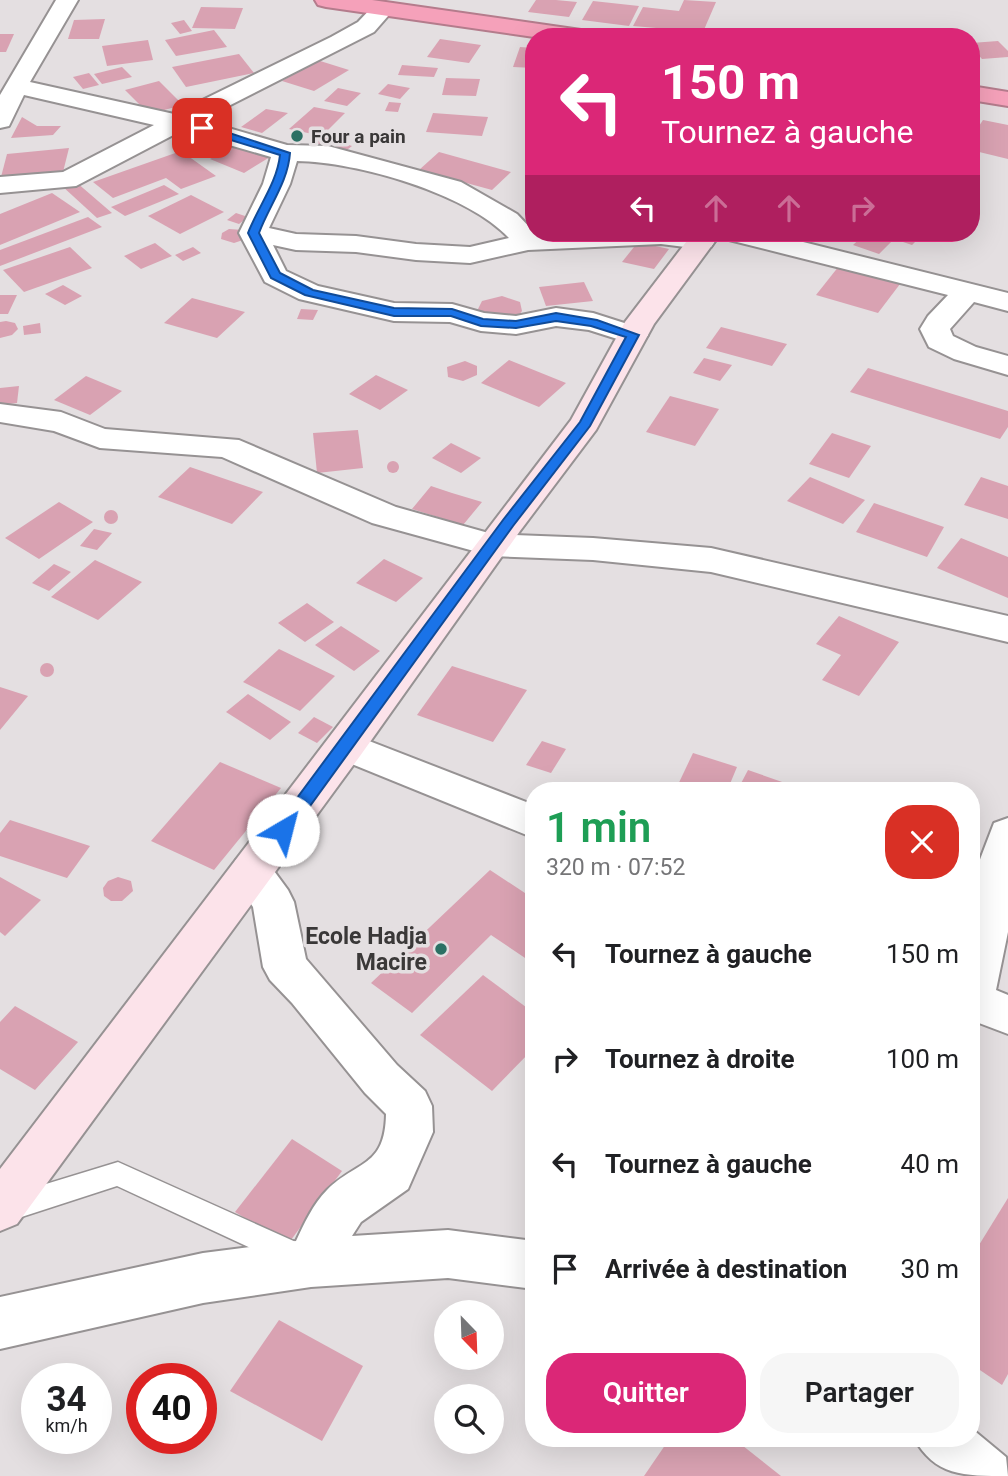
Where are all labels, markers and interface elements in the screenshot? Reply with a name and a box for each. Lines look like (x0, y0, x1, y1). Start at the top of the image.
text: 150 m (661, 54, 800, 111)
icon: left (546, 56, 637, 147)
pin (172, 98, 232, 158)
icon: arrive (183, 109, 221, 147)
text: Tournez à gauche (661, 113, 913, 151)
place label: Four a pain (311, 125, 406, 148)
marker: Four a pain (289, 128, 305, 144)
icon: left (624, 189, 662, 227)
icon: ahead (697, 189, 735, 227)
icon: ahead (770, 189, 808, 227)
icon: right (843, 189, 881, 227)
position arrow (246, 793, 320, 867)
text: 1 min (546, 803, 651, 852)
button: close (885, 805, 959, 879)
text: 320 m · 07:52 (546, 854, 685, 881)
place label: Ecole Hadja Macire (305, 923, 427, 976)
icon: left (546, 935, 584, 973)
text: Tournez à gauche (605, 939, 812, 969)
text: 150 m (886, 939, 959, 969)
marker: Ecole Hadja Macire (433, 941, 449, 957)
icon: right (546, 1040, 584, 1078)
text: Tournez à droite (605, 1044, 795, 1074)
text: 100 m (886, 1044, 959, 1074)
icon: left (546, 1145, 584, 1183)
text: Tournez à gauche (605, 1149, 812, 1179)
text: 40 m (901, 1149, 959, 1179)
icon: arrive (546, 1250, 584, 1288)
text: Arrivée à destination (605, 1254, 847, 1284)
text: 30 m (901, 1254, 959, 1284)
north arrow (434, 1300, 504, 1370)
map controls (434, 1300, 504, 1454)
button: Quitter (546, 1353, 746, 1433)
button: Partager (760, 1353, 959, 1433)
speed limit sign: 40 (126, 1363, 217, 1454)
text: 34 (46, 1379, 87, 1420)
button: search (434, 1384, 504, 1454)
text: km/h (45, 1415, 88, 1436)

